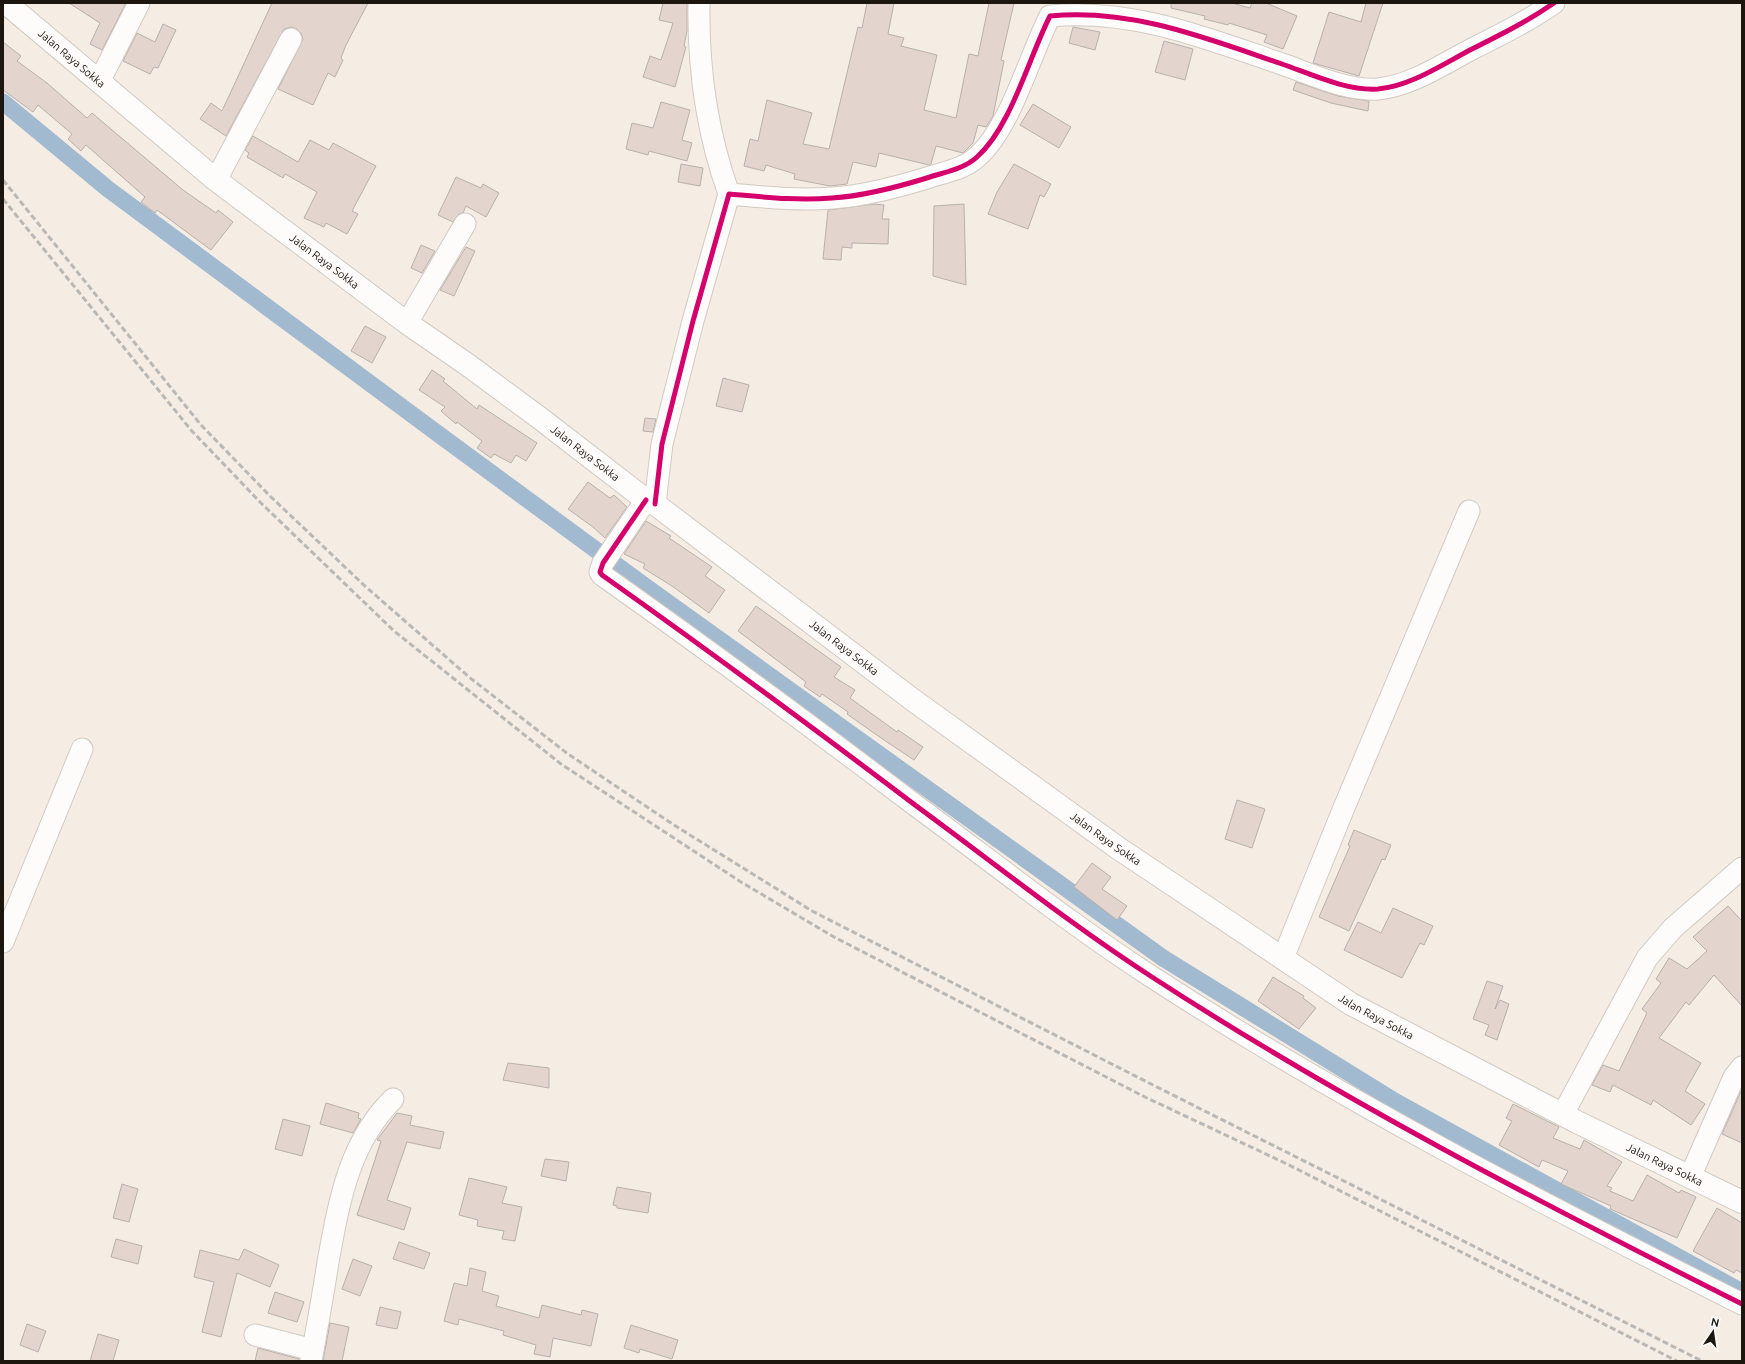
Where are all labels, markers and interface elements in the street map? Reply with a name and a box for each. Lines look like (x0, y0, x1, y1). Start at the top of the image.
street label: Jalan Raya Sokka (36, 27, 108, 90)
street label: Jalan Raya Sokka (287, 231, 361, 291)
street label: Jalan Raya Sokka (549, 423, 622, 483)
street label: Jalan Raya Sokka (807, 618, 881, 678)
street label: Jalan Raya Sokka (1068, 810, 1143, 868)
street label: Jalan Raya Sokka (1336, 991, 1416, 1042)
street label: Jalan Raya Sokka (1624, 1141, 1705, 1188)
north arrow (1693, 1312, 1733, 1352)
text: N (1710, 1315, 1721, 1329)

